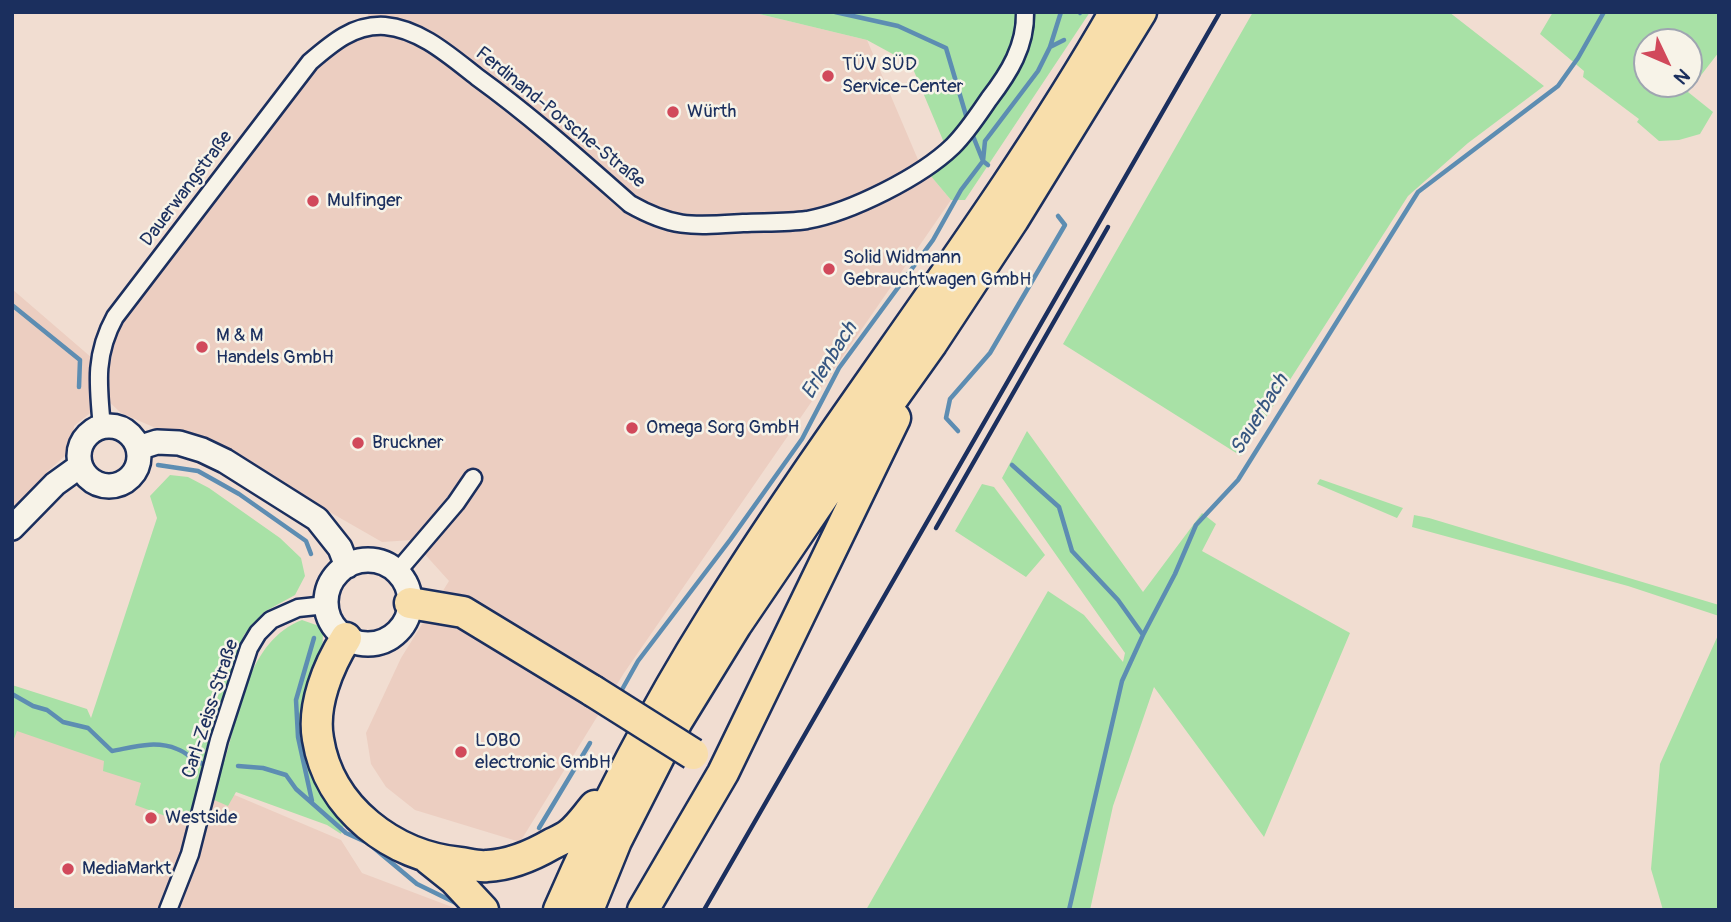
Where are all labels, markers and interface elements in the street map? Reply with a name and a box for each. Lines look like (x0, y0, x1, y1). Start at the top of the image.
north arrow (1633, 28, 1703, 98)
street label: Ferdinand-Porsche-Straße (470, 42, 650, 194)
place label: TÜV SÜD Service-Center (842, 54, 963, 98)
text: N (1669, 63, 1695, 89)
marker: TÜV SÜD Service-Center (820, 68, 836, 84)
place label: Würth (687, 101, 736, 123)
marker: Würth (665, 104, 681, 120)
street label: Dauerwangstraße (136, 127, 238, 251)
place label: Mulfinger (327, 190, 402, 212)
marker: Mulfinger (305, 193, 321, 209)
place label: Solid Widmann Gebrauchtwagen GmbH (843, 247, 1031, 291)
marker: Solid Widmann Gebrauchtwagen GmbH (821, 261, 837, 277)
water label: Erlenbach (797, 318, 863, 404)
place label: M & M Handels GmbH (216, 325, 334, 369)
marker: M & M Handels GmbH (194, 339, 210, 355)
water label: Sauerbach (1225, 370, 1295, 460)
place label: Omega Sorg GmbH (646, 417, 799, 439)
marker: Omega Sorg GmbH (624, 420, 640, 436)
place label: Bruckner (372, 432, 444, 454)
marker: Bruckner (350, 435, 366, 451)
street label: Carl-Zeiss-Straße (178, 637, 244, 781)
place label: LOBO electronic GmbH (475, 730, 611, 774)
marker: LOBO electronic GmbH (453, 744, 469, 760)
place label: Westside (165, 807, 237, 829)
marker: Westside (143, 810, 159, 826)
place label: MediaMarkt (82, 858, 171, 880)
marker: MediaMarkt (60, 861, 76, 877)

